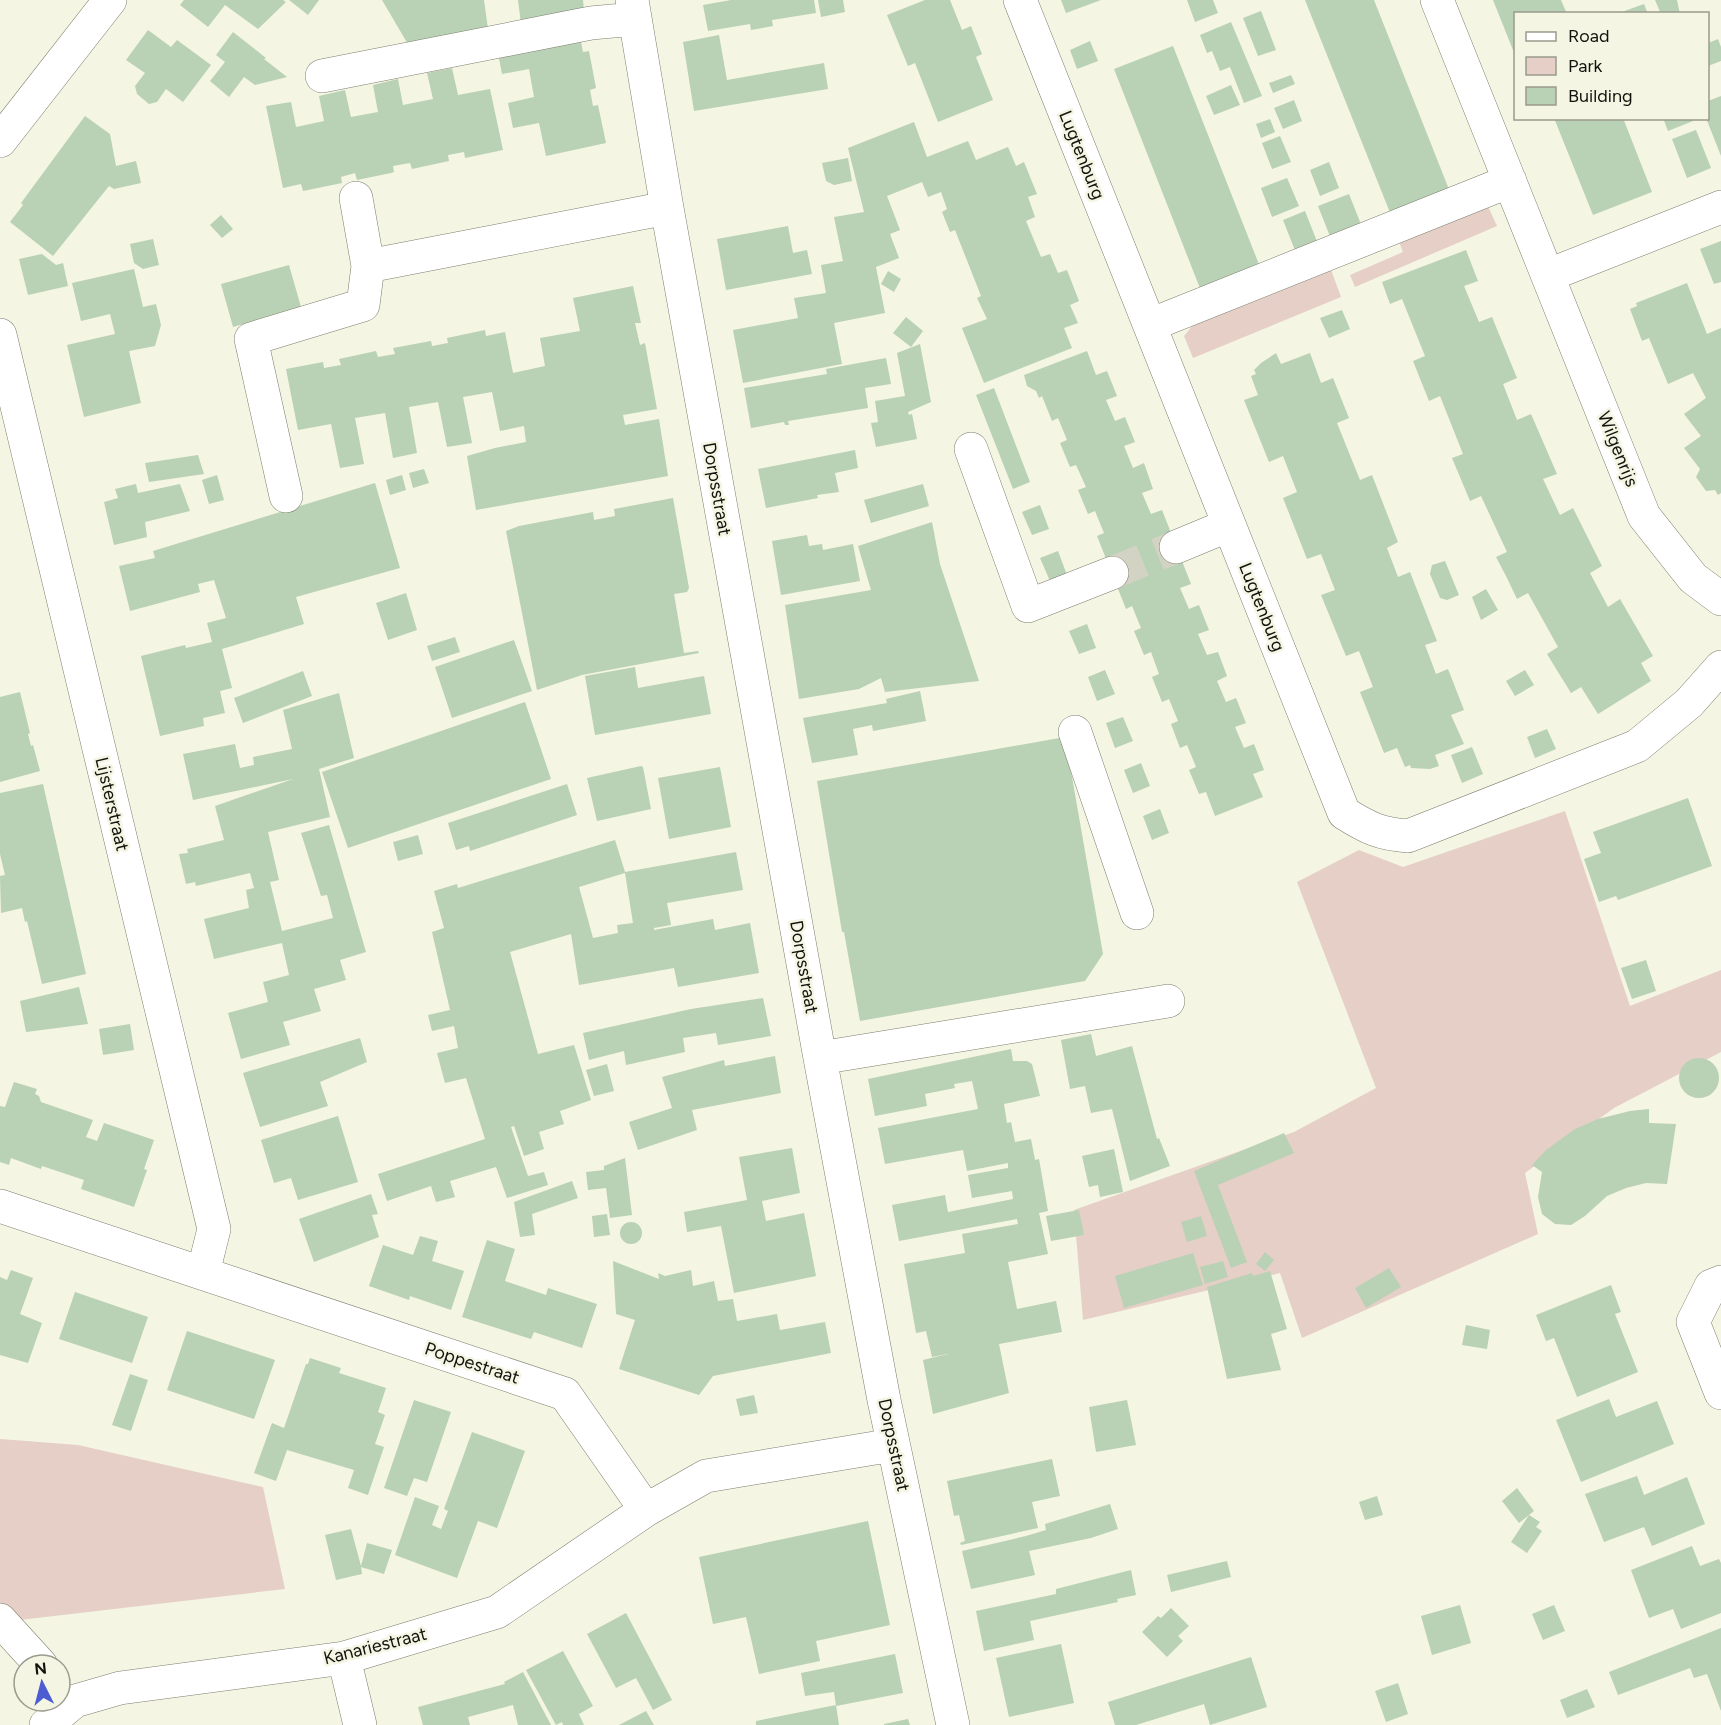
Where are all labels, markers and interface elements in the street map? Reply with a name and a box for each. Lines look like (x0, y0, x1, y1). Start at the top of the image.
legend (1514, 12, 1709, 120)
text: Road (1568, 25, 1609, 47)
text: Park (1568, 55, 1603, 77)
text: Building (1568, 85, 1633, 107)
street label: Lugtenburg (1054, 107, 1110, 203)
street label: Wilgenrijs (1593, 408, 1643, 490)
street label: Dorpsstraat (698, 441, 736, 538)
street label: Lugtenburg (1234, 559, 1290, 655)
street label: Lijsterstraat (90, 755, 134, 853)
street label: Dorpsstraat (785, 919, 823, 1016)
street label: Poppestraat (422, 1337, 522, 1389)
street label: Dorpsstraat (873, 1397, 915, 1494)
street label: Kanariestraat (321, 1622, 429, 1669)
north arrow (12, 1653, 72, 1713)
text: N (33, 1658, 48, 1679)

